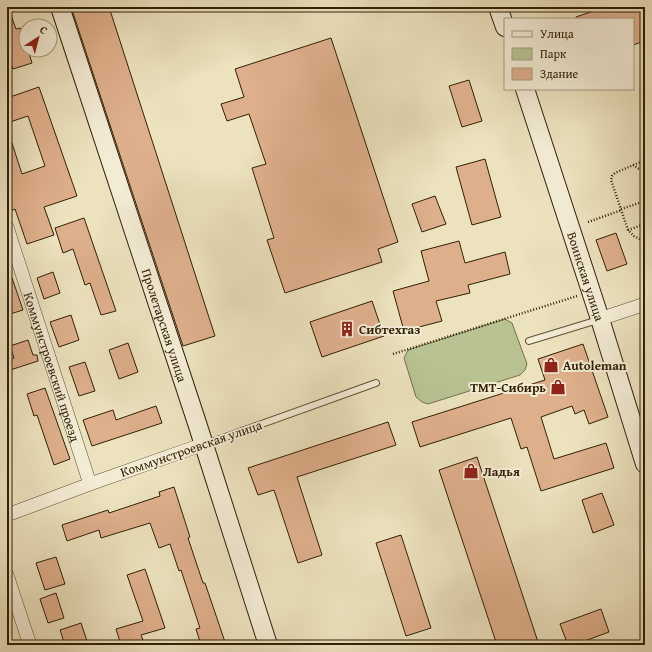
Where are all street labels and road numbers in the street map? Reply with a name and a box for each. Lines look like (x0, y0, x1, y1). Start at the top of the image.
street label: Воинская улица (562, 229, 609, 324)
street label: Пролетарская улица (137, 266, 192, 385)
street label: Коммунстроевский проезд (19, 290, 85, 444)
street label: Коммунстроевская улица (118, 415, 265, 482)

